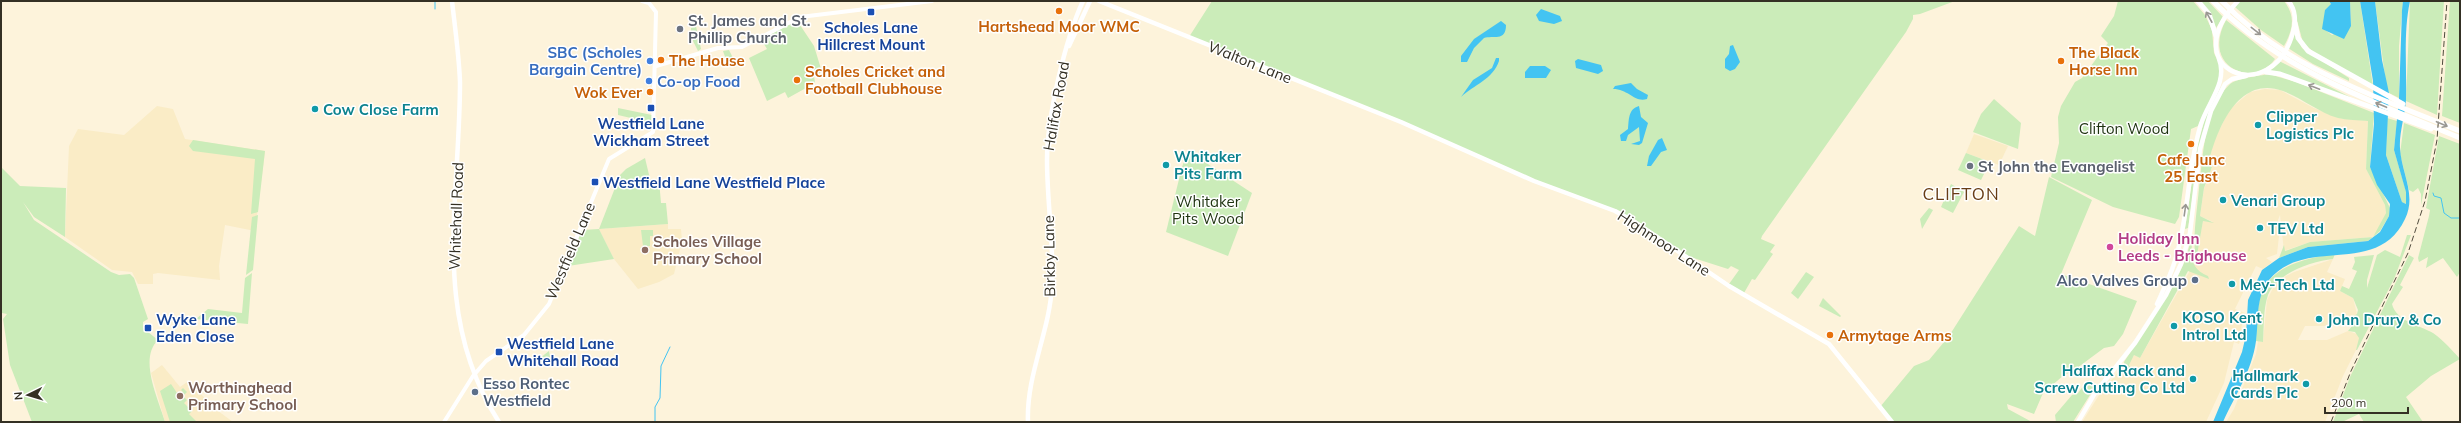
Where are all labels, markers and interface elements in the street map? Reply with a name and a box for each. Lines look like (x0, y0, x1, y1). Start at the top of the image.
marker: Hartshead Moor WMC (1054, 6, 1064, 16)
marker: Scholes Lane Hillcrest Mount (866, 7, 876, 17)
place label: St. James and St. Phillip Church (688, 11, 810, 47)
one-way arrow (2205, 11, 2213, 23)
place label: Hartshead Moor WMC (978, 17, 1140, 36)
place label: Scholes Lane Hillcrest Mount (817, 18, 925, 54)
marker: St. James and St. Phillip Church (675, 24, 685, 34)
one-way arrow (2250, 26, 2261, 35)
street label: Walton Lane (1205, 37, 1295, 87)
place label: SBC (Scholes Bargain Centre) (529, 43, 642, 79)
place label: The Black Horse Inn (2069, 43, 2140, 79)
place label: The House (669, 51, 745, 70)
marker: The House (656, 55, 666, 65)
marker: SBC (Scholes Bargain Centre) (645, 56, 655, 66)
marker: The Black Horse Inn (2056, 56, 2066, 66)
street label: Halifax Road (1039, 60, 1073, 152)
place label: Scholes Cricket and Football Clubhouse (805, 62, 945, 98)
place label: Co-op Food (657, 72, 740, 91)
marker: Scholes Cricket and Football Clubhouse (792, 75, 802, 85)
marker: Co-op Food (644, 76, 654, 86)
one-way arrow (2309, 82, 2321, 90)
place label: Wok Ever (574, 83, 642, 102)
marker: Wok Ever (645, 87, 655, 97)
place label: Cow Close Farm (323, 100, 439, 119)
one-way arrow (2376, 101, 2388, 108)
marker: Westfield Lane Wickham Street (646, 103, 656, 113)
marker: Cow Close Farm (310, 104, 320, 114)
place label: Clipper Logistics Plc (2266, 107, 2355, 143)
place label: Westfield Lane Wickham Street (593, 114, 709, 150)
park label: Clifton Wood (2079, 119, 2169, 138)
marker: Clipper Logistics Plc (2253, 120, 2263, 130)
one-way arrow (2436, 120, 2448, 128)
marker: Cafe Junc 25 East (2186, 139, 2196, 149)
place label: Whitaker Pits Farm (1174, 147, 1242, 183)
place label: Cafe Junc 25 East (2157, 150, 2225, 186)
place label: St John the Evangelist (1978, 157, 2135, 176)
marker: Whitaker Pits Farm (1161, 160, 1171, 170)
marker: St John the Evangelist (1965, 161, 1975, 171)
street label: Whitehall Road (445, 162, 467, 270)
place label: Westfield Lane Westfield Place (603, 173, 825, 192)
marker: Westfield Lane Westfield Place (590, 177, 600, 187)
district label: CLIFTON (1922, 183, 2000, 204)
place label: Venari Group (2230, 191, 2325, 210)
park label: Whitaker Pits Wood (1172, 192, 1244, 228)
marker: Venari Group (2218, 195, 2228, 205)
street label: Westfield Lane (541, 199, 599, 303)
one-way arrow (2181, 204, 2189, 217)
street label: Highmoor Lane (1614, 206, 1714, 280)
street label: Birkby Lane (1039, 215, 1059, 297)
place label: TEV Ltd (2268, 219, 2324, 238)
marker: TEV Ltd (2255, 223, 2265, 233)
place label: Holiday Inn Leeds - Brighouse (2118, 229, 2246, 265)
place label: Scholes Village Primary School (653, 232, 762, 268)
marker: Holiday Inn Leeds - Brighouse (2105, 242, 2115, 252)
marker: Scholes Village Primary School (640, 245, 650, 255)
place label: Alco Valves Group (2056, 271, 2187, 290)
marker: Alco Valves Group (2190, 275, 2200, 285)
place label: Mey-Tech Ltd (2240, 275, 2335, 294)
marker: Mey-Tech Ltd (2227, 279, 2237, 289)
place label: KOSO Kent Introl Ltd (2182, 308, 2262, 344)
place label: Wyke Lane Eden Close (156, 310, 236, 346)
place label: John Drury & Co (2327, 310, 2442, 329)
marker: John Drury & Co (2314, 314, 2324, 324)
marker: KOSO Kent Introl Ltd (2169, 321, 2179, 331)
marker: Wyke Lane Eden Close (143, 323, 153, 333)
place label: Armytage Arms (1838, 326, 1952, 345)
marker: Armytage Arms (1825, 330, 1835, 340)
place label: Westfield Lane Whitehall Road (507, 334, 619, 370)
marker: Westfield Lane Whitehall Road (494, 347, 504, 357)
place label: Halifax Rack and Screw Cutting Co Ltd (2035, 361, 2185, 397)
place label: Hallmark Cards Plc (2231, 366, 2299, 402)
place label: Esso Rontec Westfield (483, 374, 570, 410)
marker: Halifax Rack and Screw Cutting Co Ltd (2188, 374, 2198, 384)
north arrow (8, 375, 48, 415)
place label: Worthinghead Primary School (188, 378, 297, 414)
marker: Hallmark Cards Plc (2301, 379, 2311, 389)
marker: Esso Rontec Westfield (470, 387, 480, 397)
scale bar (2325, 389, 2408, 415)
text: N (11, 391, 25, 401)
marker: Worthinghead Primary School (175, 391, 185, 401)
text: 200 m (2331, 395, 2366, 410)

